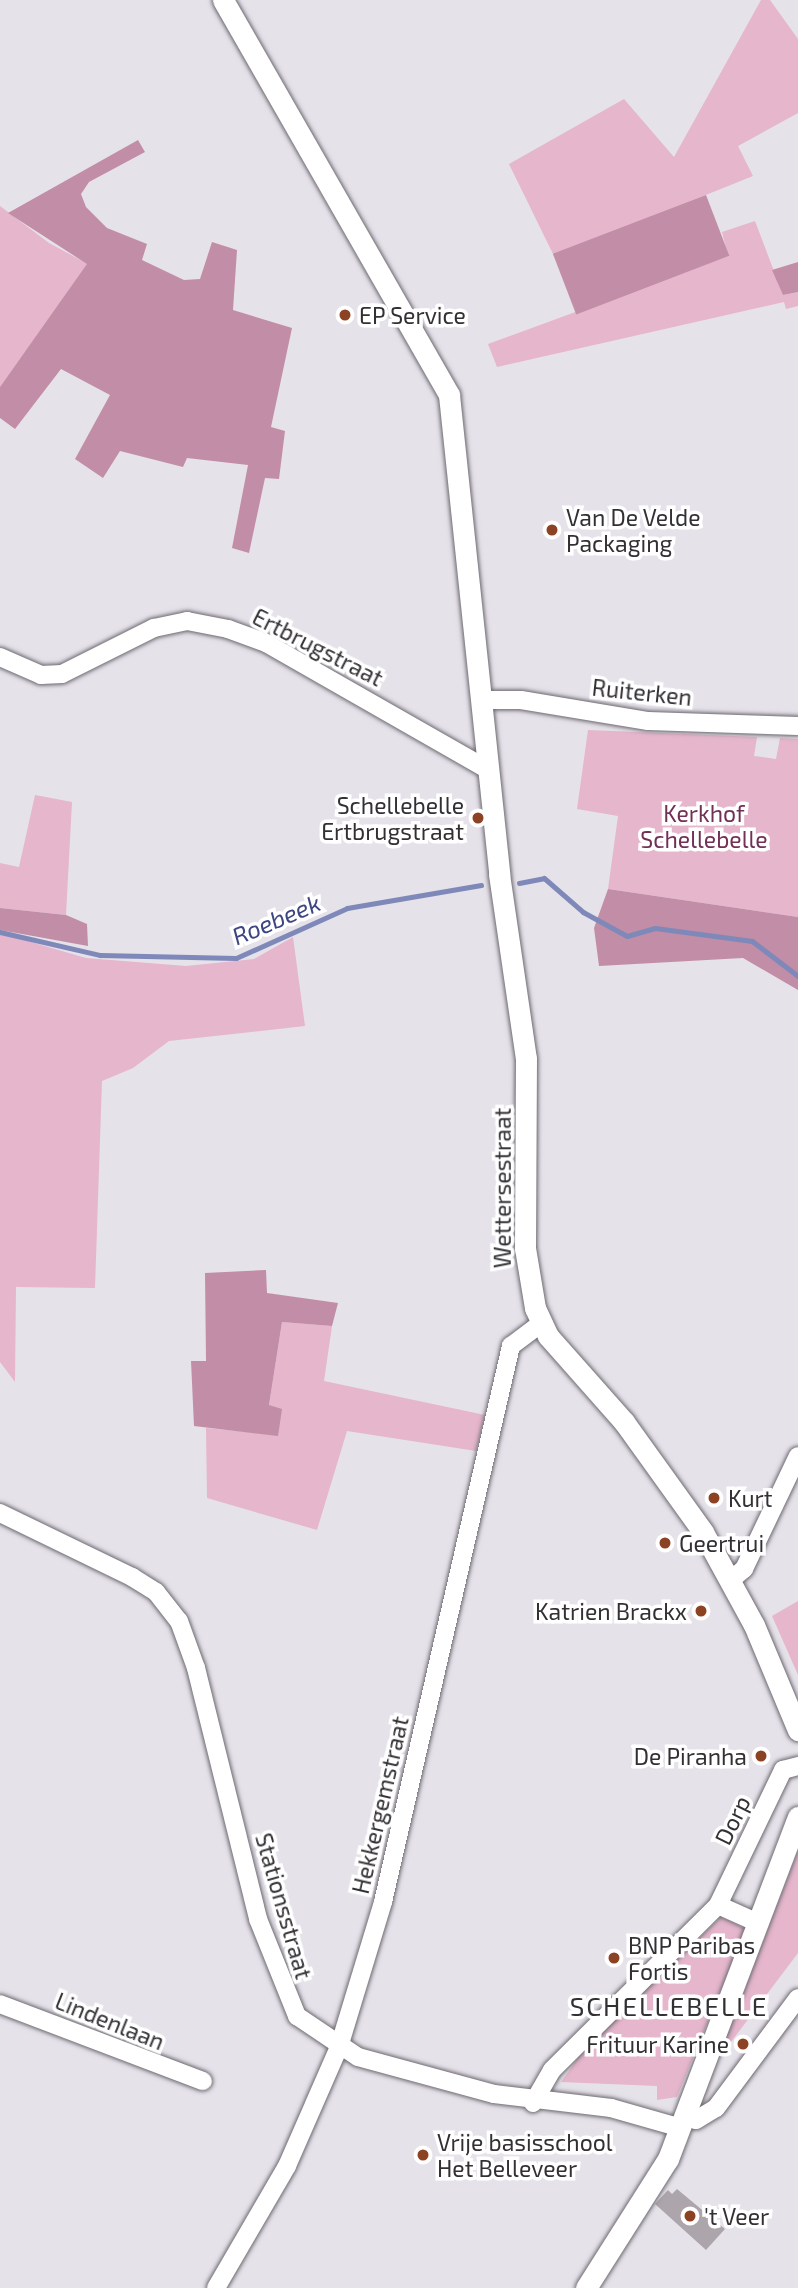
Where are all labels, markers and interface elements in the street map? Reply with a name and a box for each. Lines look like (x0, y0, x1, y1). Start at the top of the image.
place label: EP Service (359, 301, 466, 329)
marker: EP Service (337, 307, 353, 323)
place label: Van De Velde Packaging (566, 503, 701, 557)
marker: Van De Velde Packaging (544, 522, 560, 538)
street label: Ertbrugstraat (248, 602, 388, 692)
street label: Ruiterken (591, 673, 693, 711)
place label: Schellebelle Ertbrugstraat (321, 791, 464, 845)
park label: Kerkhof Schellebelle (640, 799, 768, 853)
marker: Schellebelle Ertbrugstraat (470, 810, 486, 826)
water label: Roebeek (228, 888, 324, 950)
street label: Wettersestraat (488, 1108, 516, 1268)
place label: Kurt (728, 1484, 773, 1512)
marker: Kurt (706, 1490, 722, 1506)
place label: Geertrui (679, 1529, 764, 1557)
marker: Geertrui (657, 1535, 673, 1551)
place label: Katrien Brackx (535, 1597, 687, 1625)
marker: Katrien Brackx (693, 1603, 709, 1619)
street label: Hekkergemstraat (346, 1714, 414, 1896)
place label: De Piranha (634, 1742, 747, 1770)
marker: De Piranha (753, 1748, 769, 1764)
street label: Dorp (708, 1791, 756, 1849)
street label: Stationsstraat (250, 1830, 318, 1982)
place label: BNP Paribas Fortis (628, 1931, 756, 1985)
marker: BNP Paribas Fortis (606, 1950, 622, 1966)
street label: Lindenlaan (51, 1987, 169, 2055)
district label: SCHELLEBELLE (571, 1990, 767, 2022)
place label: Frituur Karine (586, 2030, 729, 2058)
marker: Frituur Karine (735, 2036, 751, 2052)
place label: Vrije basisschool Het Belleveer (437, 2128, 613, 2182)
marker: Vrije basisschool Het Belleveer (415, 2147, 431, 2163)
place label: 't Veer (704, 2202, 770, 2230)
marker: 't Veer (682, 2208, 698, 2224)

